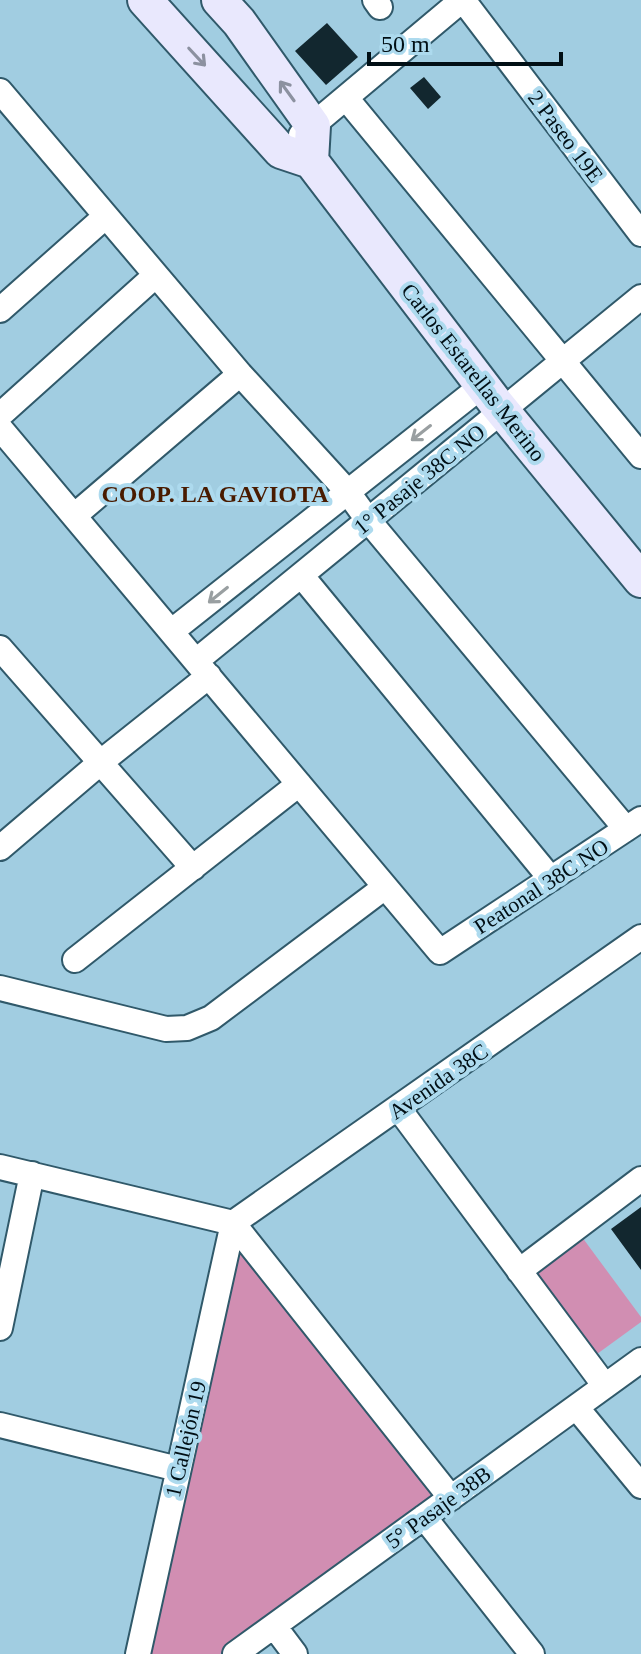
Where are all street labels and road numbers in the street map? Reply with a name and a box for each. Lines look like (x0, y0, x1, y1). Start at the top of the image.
street label: 2 Paseo 19E (523, 85, 608, 187)
street label: Carlos Estarellas Merino (396, 278, 551, 466)
street label: 1° Pasaje 38C NO (349, 419, 490, 540)
street label: Peatonal 38C NO (469, 834, 613, 939)
street label: Avenida 38C (384, 1038, 493, 1125)
street label: 1 Callejón 19 (160, 1379, 211, 1500)
street label: 5° Pasaje 38B (381, 1461, 496, 1554)

